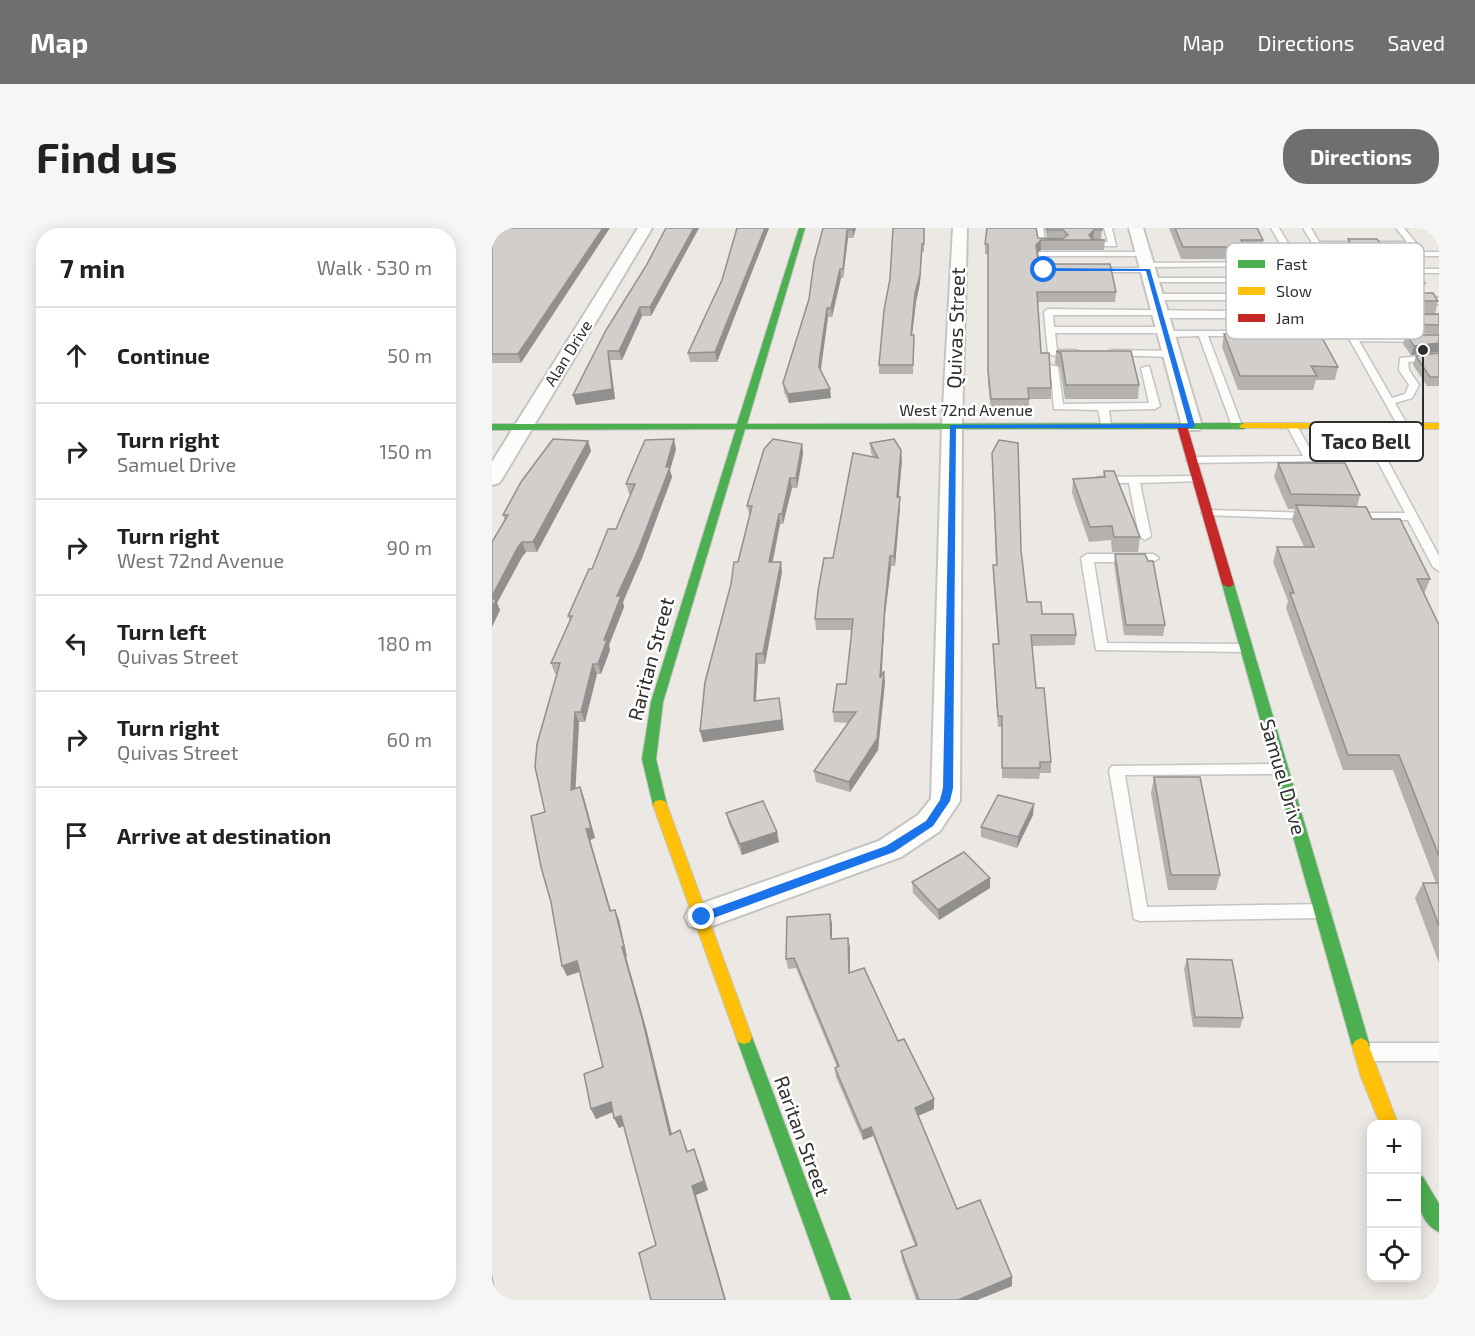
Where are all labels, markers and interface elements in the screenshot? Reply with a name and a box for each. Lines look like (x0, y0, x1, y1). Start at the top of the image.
text: Map (30, 25, 88, 59)
text: Map (1182, 30, 1225, 55)
text: Directions (1258, 30, 1354, 55)
text: Saved (1387, 30, 1445, 55)
button: Directions (1283, 129, 1439, 184)
text: Find us (36, 131, 178, 181)
legend (1226, 243, 1424, 339)
text: 7 min (60, 252, 125, 283)
text: Fast (1276, 254, 1307, 273)
text: Walk · 530 m (317, 255, 432, 279)
route start (1030, 256, 1056, 282)
street label: Quivas Street (941, 266, 969, 389)
text: Slow (1276, 281, 1312, 300)
text: Jam (1276, 308, 1304, 327)
street label: Alan Drive (540, 316, 595, 389)
icon: ahead (60, 339, 93, 372)
text: Continue (117, 342, 210, 368)
text: 50 m (387, 343, 432, 367)
street label: West 72nd Avenue (899, 400, 1033, 419)
callout: Taco Bell (1310, 422, 1423, 461)
text: Turn right (117, 426, 219, 452)
text: Taco Bell (1321, 428, 1411, 453)
icon: right (60, 435, 93, 468)
text: 150 m (379, 439, 432, 463)
text: Samuel Drive (117, 452, 236, 476)
text: Turn right (117, 522, 219, 548)
icon: right (60, 531, 93, 564)
text: 90 m (387, 535, 432, 559)
text: West 72nd Avenue (117, 548, 284, 572)
street label: Raritan Street (622, 594, 678, 723)
text: Turn left (117, 618, 206, 644)
icon: left (60, 627, 93, 660)
text: 180 m (378, 631, 432, 655)
text: Quivas Street (117, 644, 238, 668)
text: Turn right (117, 714, 219, 740)
street label: Samuel Drive (1256, 716, 1312, 837)
icon: right (60, 723, 93, 756)
text: 60 m (387, 727, 432, 751)
text: Quivas Street (117, 740, 238, 764)
icon: arrive (60, 819, 93, 852)
text: Arrive at destination (117, 822, 331, 848)
route end (688, 903, 714, 929)
street label: Raritan Street (770, 1072, 836, 1200)
map controls (1367, 1120, 1421, 1282)
button: + (1367, 1120, 1421, 1174)
button: − (1367, 1174, 1421, 1228)
button: locate (1367, 1228, 1421, 1282)

